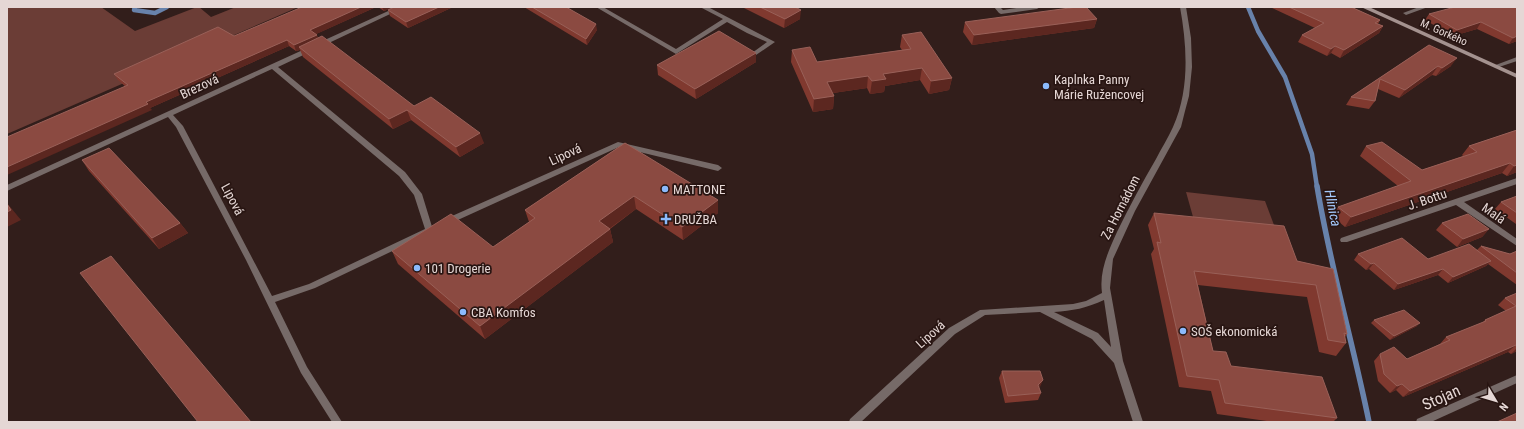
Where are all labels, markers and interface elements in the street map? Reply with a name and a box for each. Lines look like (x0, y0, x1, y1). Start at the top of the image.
street label: M. Gorkého (1418, 16, 1470, 49)
street label: Brezová (178, 71, 221, 102)
place label: Kaplnka Panny Márie Ružencovej (1054, 72, 1144, 102)
marker: Kaplnka Panny Márie Ružencovej (1041, 81, 1051, 91)
street label: Lipová (547, 141, 584, 168)
street label: Za Hornádom (1098, 173, 1143, 242)
street label: Lipová (218, 181, 247, 218)
place label: MATTONE (673, 182, 725, 197)
marker: MATTONE (660, 184, 670, 194)
street label: J. Bottu (1406, 186, 1449, 213)
water label: Hlinica (1322, 188, 1344, 228)
street label: Malá (1479, 200, 1508, 227)
place label: DRUŽBA (674, 212, 718, 227)
marker: DRUŽBA (661, 214, 671, 224)
place label: 101 Drogerie (425, 261, 491, 276)
marker: 101 Drogerie (412, 263, 422, 273)
place label: CBA Komfos (471, 305, 536, 320)
marker: CBA Komfos (458, 307, 468, 317)
street label: Lipová (913, 318, 948, 351)
place label: SOŠ ekonomická (1191, 324, 1277, 339)
marker: SOŠ ekonomická (1178, 326, 1188, 336)
street label: Stojan (1419, 381, 1463, 414)
north arrow (1476, 381, 1516, 421)
text: N (1496, 400, 1511, 414)

